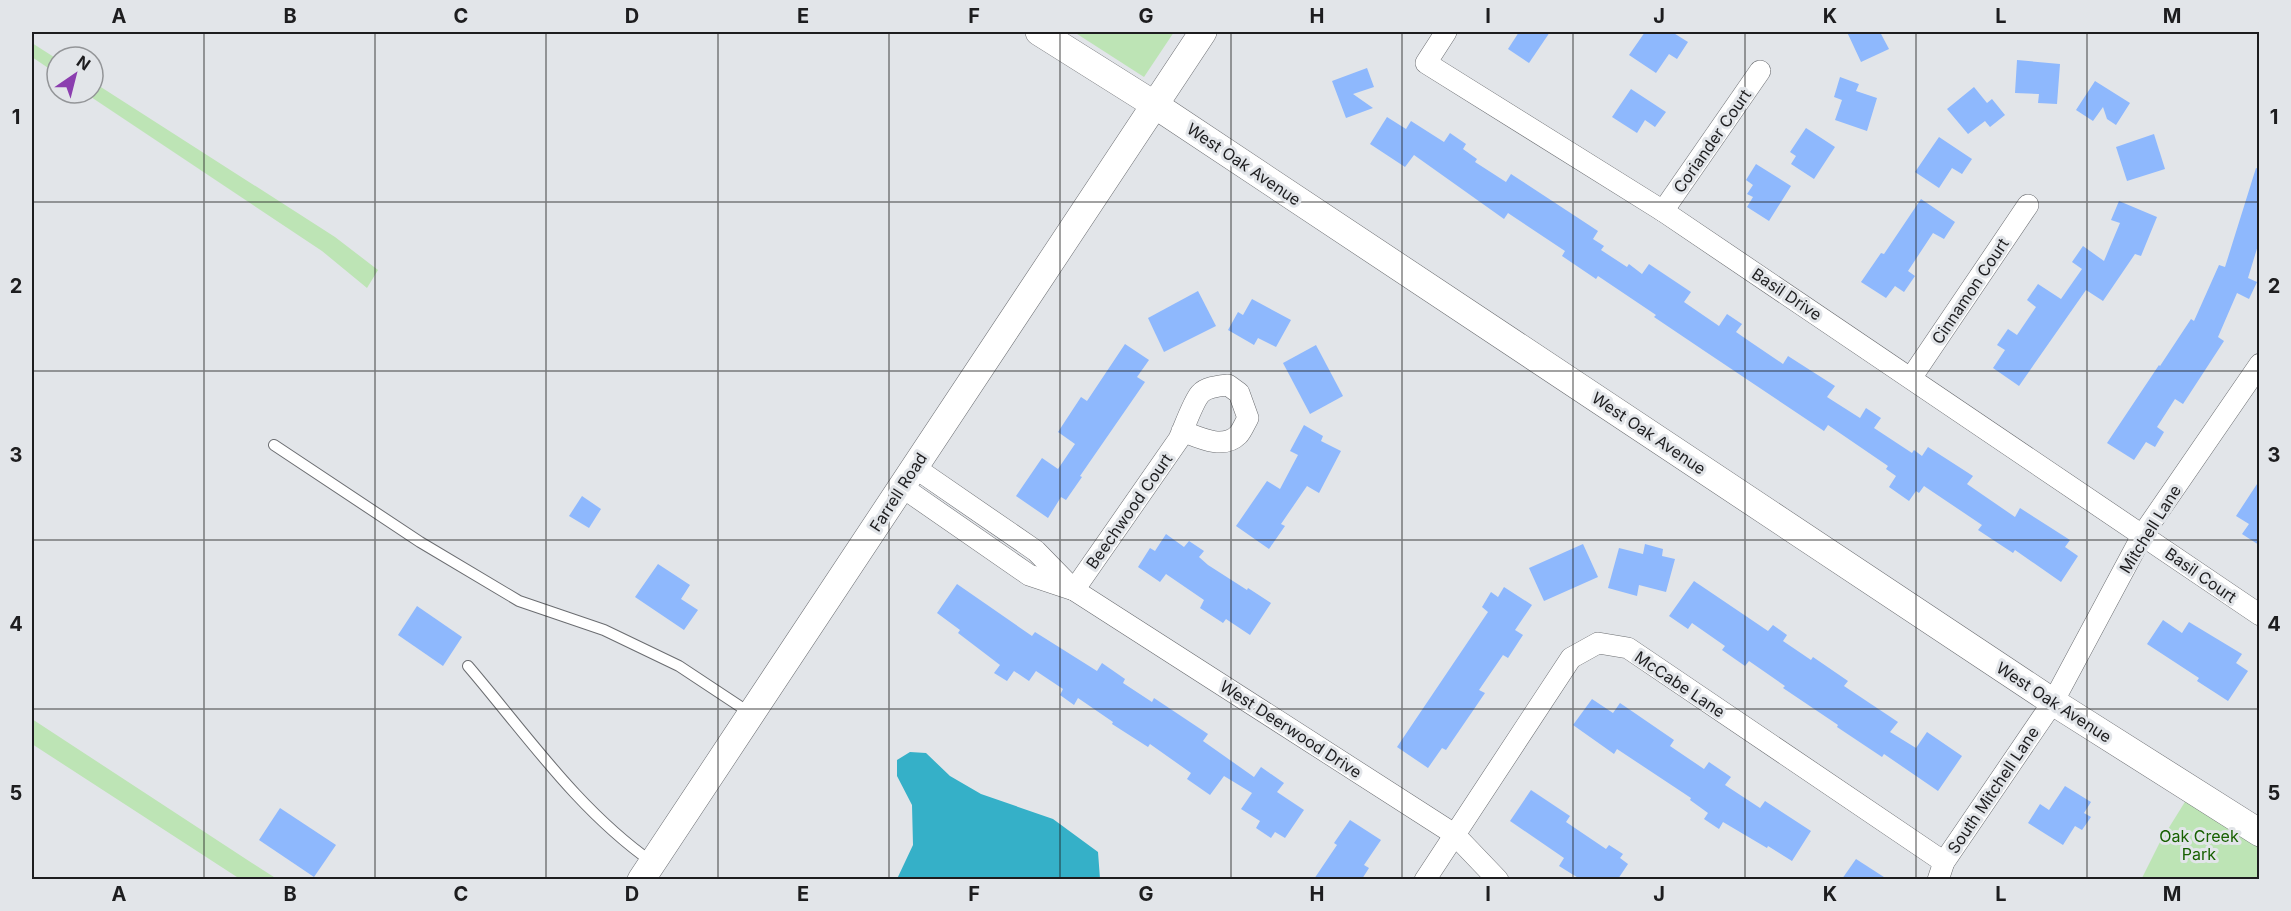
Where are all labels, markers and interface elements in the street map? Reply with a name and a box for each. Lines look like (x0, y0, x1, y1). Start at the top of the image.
text: A (112, 4, 127, 28)
text: B (283, 4, 297, 28)
text: C (454, 4, 468, 28)
text: D (625, 4, 639, 28)
text: E (797, 4, 809, 28)
text: F (968, 4, 980, 28)
text: G (1138, 4, 1154, 28)
text: H (1310, 4, 1324, 28)
text: I (1485, 4, 1491, 28)
text: J (1653, 4, 1665, 28)
text: K (1823, 4, 1837, 28)
text: L (1995, 4, 2007, 28)
text: M (2163, 4, 2181, 28)
north arrow (45, 45, 105, 105)
text: N (73, 51, 94, 74)
street label: Coriander Court (1669, 85, 1755, 197)
text: 1 (12, 105, 20, 129)
text: 1 (2270, 105, 2278, 129)
street label: West Oak Avenue (1183, 118, 1305, 210)
street label: Cinnamon Court (1927, 234, 2013, 348)
street label: Basil Drive (1748, 263, 1826, 325)
text: 2 (10, 274, 22, 298)
text: 2 (2268, 274, 2280, 298)
street label: West Oak Avenue (1588, 387, 1710, 479)
text: 3 (10, 443, 22, 467)
text: 3 (2268, 443, 2280, 467)
street label: Farrell Road (865, 449, 931, 535)
street label: Beechwood Court (1082, 449, 1176, 573)
street label: Mitchell Lane (2115, 481, 2185, 577)
street label: Basil Court (2162, 543, 2240, 607)
text: 4 (9, 612, 23, 636)
text: 4 (2267, 612, 2281, 636)
street label: McCabe Lane (1631, 646, 1729, 722)
street label: West Oak Avenue (1993, 657, 2115, 747)
street label: West Deerwood Drive (1216, 676, 1366, 782)
street label: South Mitchell Lane (1943, 723, 2043, 857)
text: 5 (10, 781, 22, 805)
text: 5 (2268, 781, 2280, 805)
park label: Oak Creek Park (2159, 826, 2239, 864)
text: A (112, 882, 127, 906)
text: B (283, 882, 297, 906)
text: C (454, 882, 468, 906)
text: D (625, 882, 639, 906)
text: E (797, 882, 809, 906)
text: F (968, 882, 980, 906)
text: G (1138, 882, 1154, 906)
text: H (1310, 882, 1324, 906)
text: I (1485, 882, 1491, 906)
text: J (1653, 882, 1665, 906)
text: K (1823, 882, 1837, 906)
text: L (1995, 882, 2007, 906)
text: M (2163, 882, 2181, 906)

